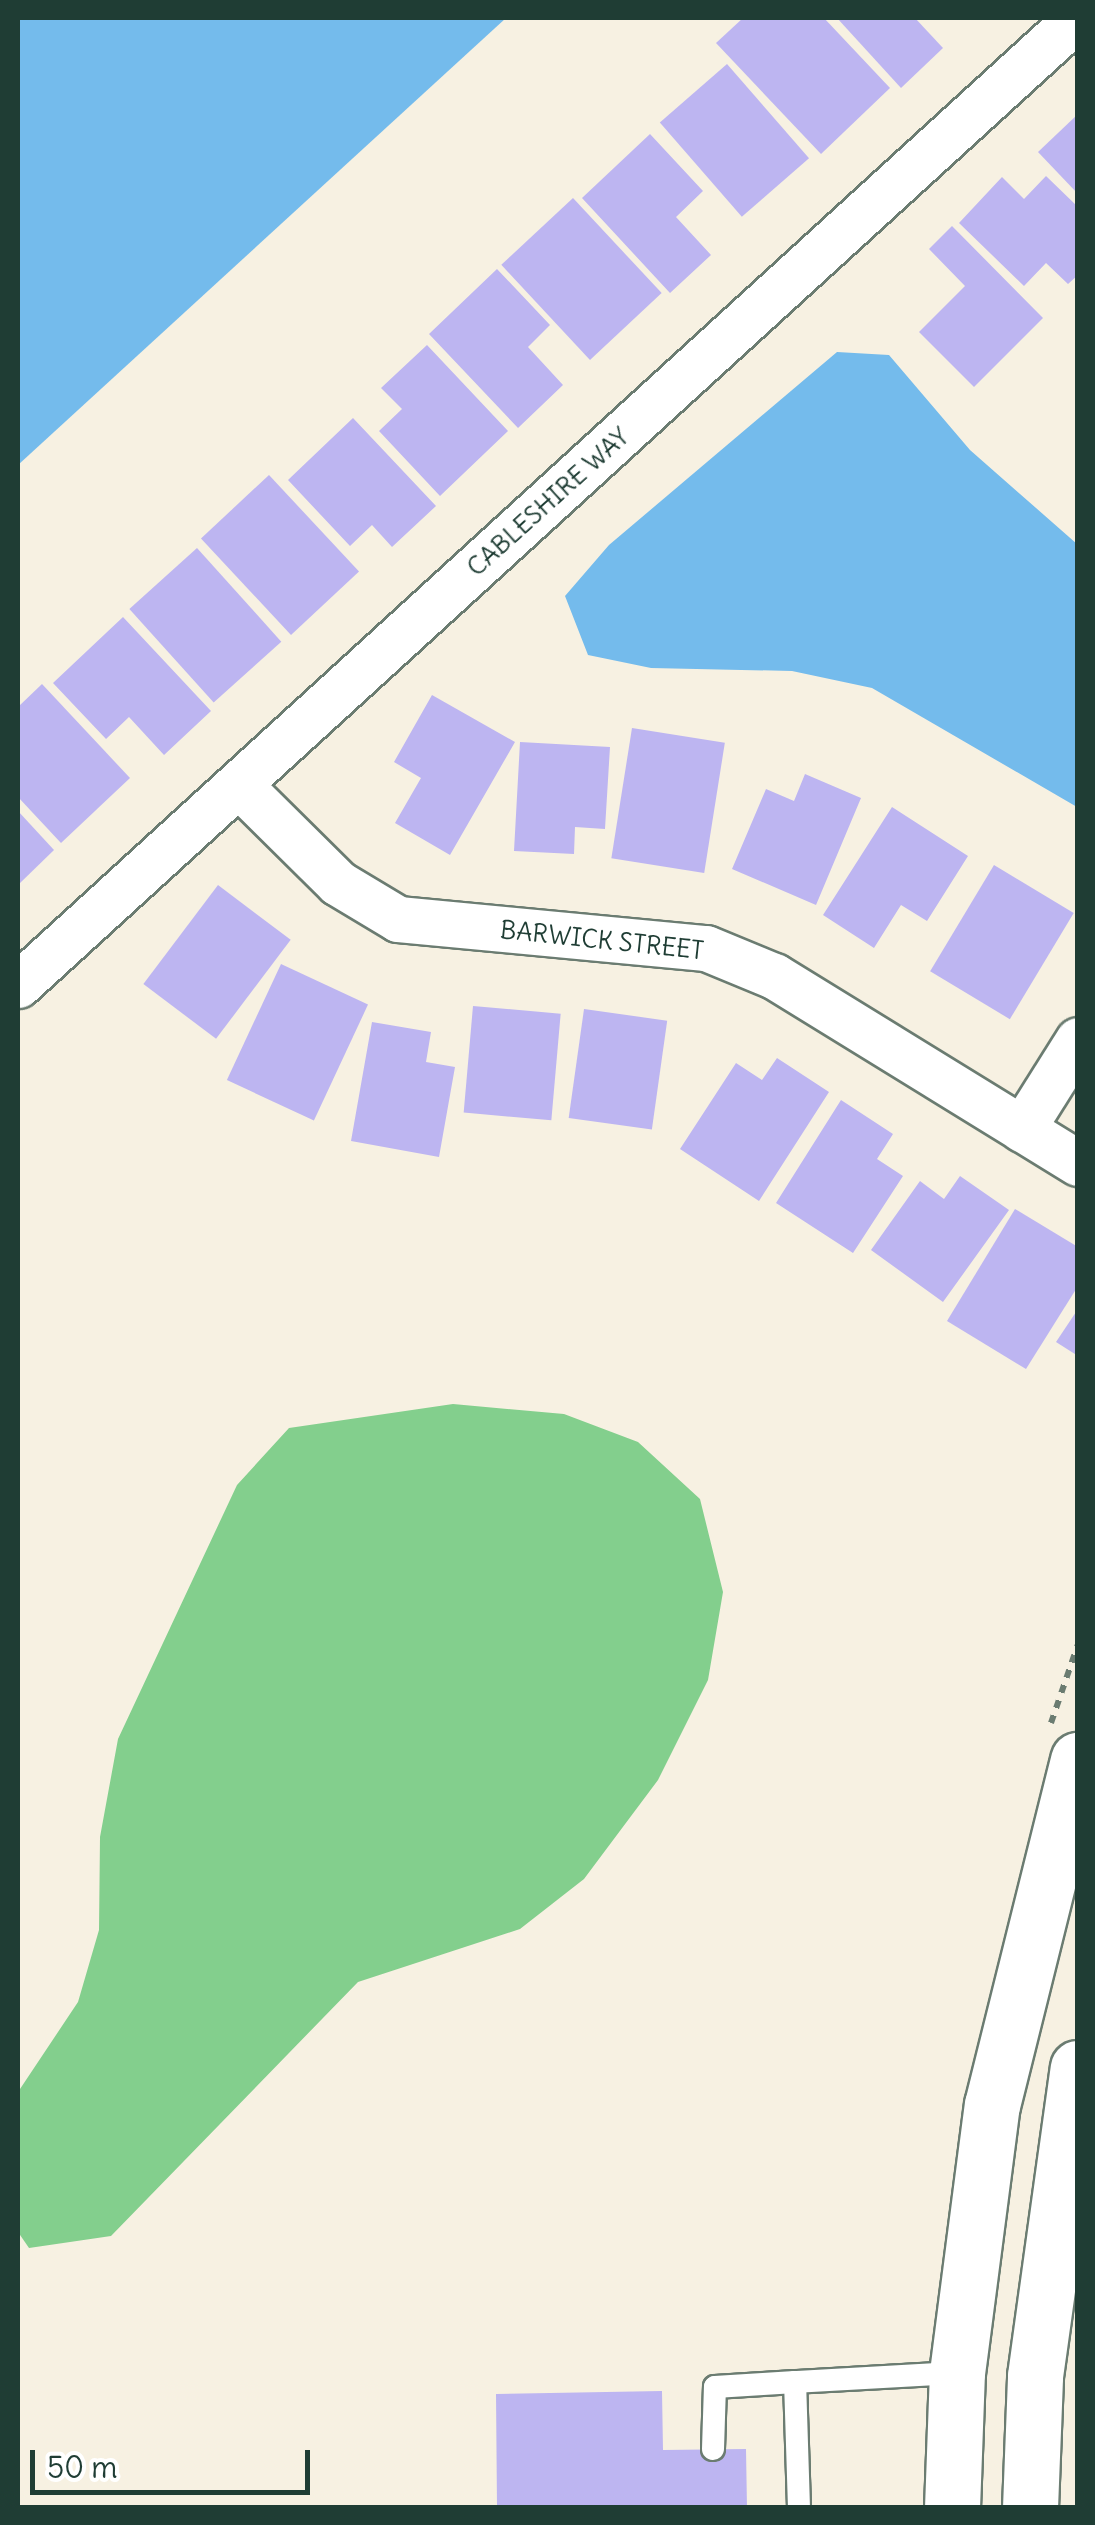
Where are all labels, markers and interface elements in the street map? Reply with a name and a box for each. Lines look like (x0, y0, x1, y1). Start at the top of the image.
street label: CABLESHIRE WAY (461, 422, 635, 582)
street label: BARWICK STREET (499, 914, 705, 966)
scale bar (35, 2430, 315, 2492)
text: 50 m (47, 2448, 117, 2486)

